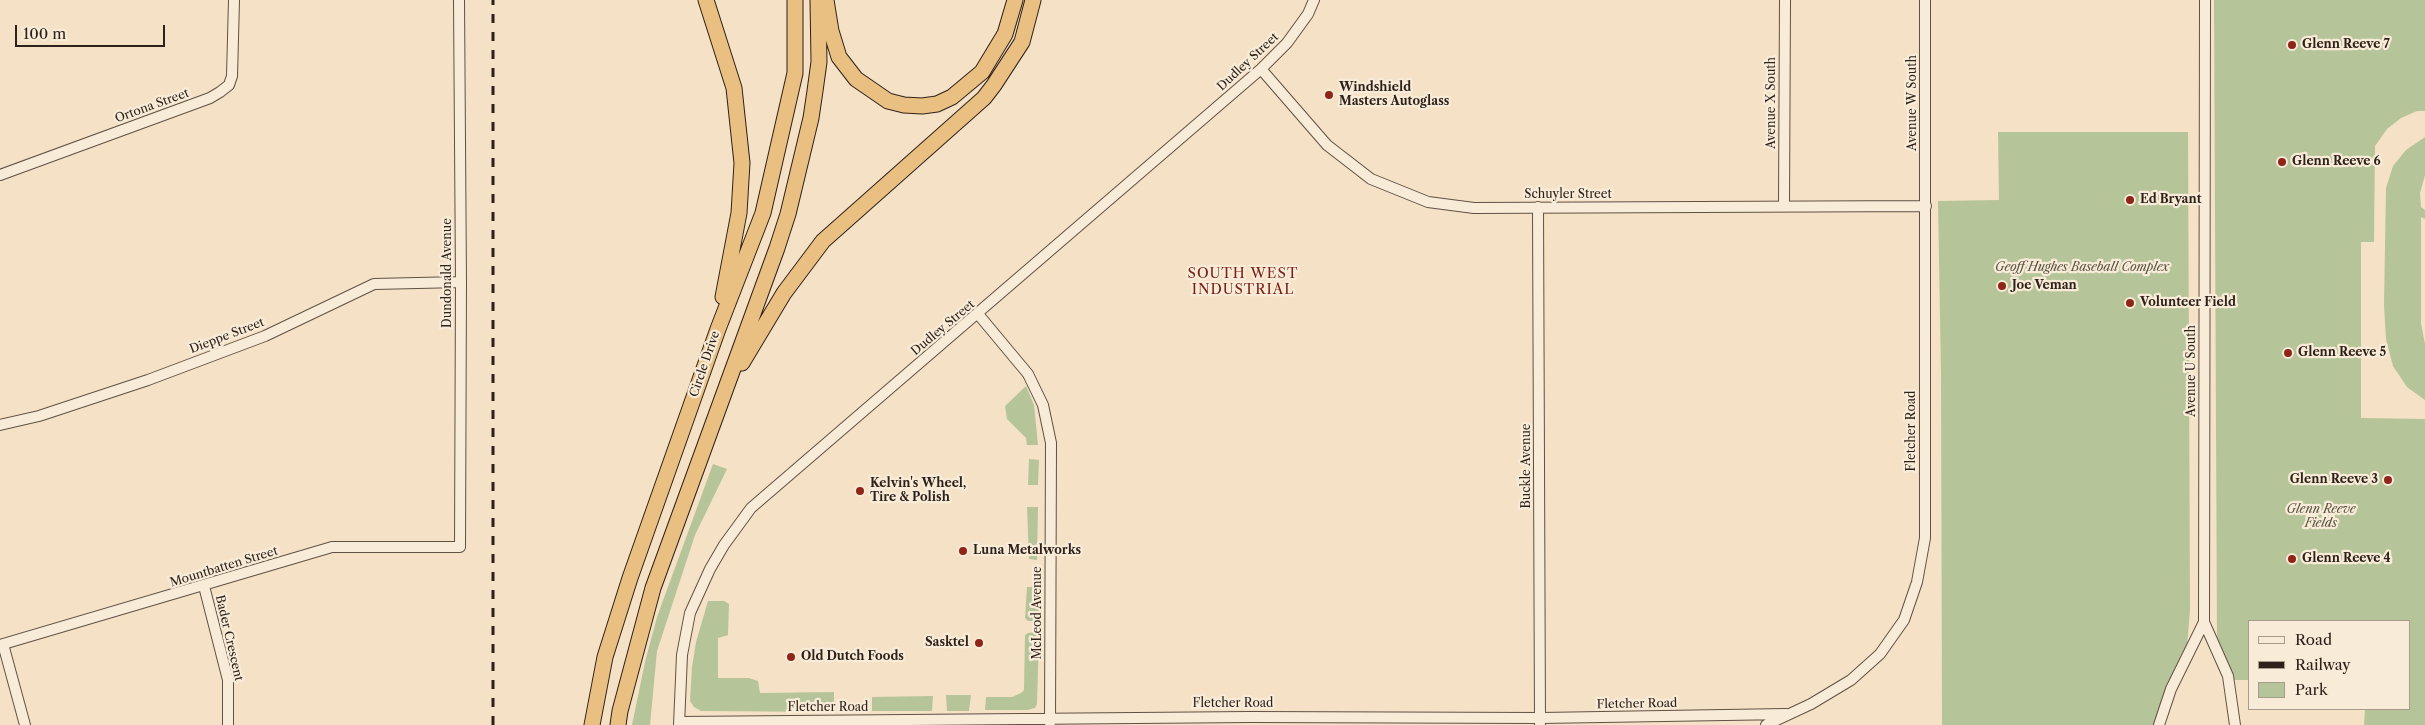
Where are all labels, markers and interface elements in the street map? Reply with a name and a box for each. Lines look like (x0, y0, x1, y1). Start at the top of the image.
scale bar (18, 15, 168, 47)
text: 100 m (23, 24, 66, 43)
street label: Dudley Street (1214, 30, 1282, 94)
place label: Glenn Reeve 7 (2302, 38, 2390, 52)
marker: Glenn Reeve 7 (2286, 39, 2298, 51)
street label: Avenue W South (1906, 55, 1920, 151)
street label: Avenue X South (1765, 57, 1779, 149)
place label: Windshield Masters Autoglass (1339, 81, 1449, 109)
street label: Ortona Street (113, 86, 191, 126)
marker: Windshield Masters Autoglass (1323, 89, 1335, 101)
place label: Glenn Reeve 6 (2292, 155, 2381, 169)
marker: Glenn Reeve 6 (2276, 156, 2288, 168)
street label: Schuyler Street (1524, 188, 1612, 202)
place label: Ed Bryant (2140, 193, 2202, 207)
marker: Ed Bryant (2124, 194, 2136, 206)
street label: Dundonald Avenue (441, 218, 455, 328)
park label: Geoff Hughes Baseball Complex (1995, 261, 2169, 275)
district label: SOUTH WEST INDUSTRIAL (1186, 266, 1300, 298)
place label: Joe Veman (2012, 279, 2077, 293)
marker: Joe Veman (1996, 280, 2008, 292)
place label: Volunteer Field (2140, 296, 2236, 310)
street label: Dudley Street (908, 297, 978, 359)
marker: Volunteer Field (2124, 297, 2136, 309)
street label: Dieppe Street (188, 315, 266, 357)
street label: Avenue U South (2185, 325, 2199, 417)
street label: Circle Drive (687, 329, 723, 399)
place label: Glenn Reeve 5 (2298, 346, 2386, 360)
marker: Glenn Reeve 5 (2282, 347, 2294, 359)
street label: Fletcher Road (1905, 391, 1919, 471)
street label: Buckle Avenue (1520, 423, 1534, 509)
place label: Glenn Reeve 3 (2290, 473, 2378, 487)
marker: Glenn Reeve 3 (2382, 474, 2394, 486)
place label: Kelvin's Wheel, Tire & Polish (870, 477, 966, 505)
marker: Kelvin's Wheel, Tire & Polish (854, 485, 866, 497)
park label: Glenn Reeve Fields (2287, 503, 2355, 531)
street label: Mountbatten Street (168, 544, 280, 590)
place label: Luna Metalworks (973, 544, 1081, 558)
marker: Luna Metalworks (957, 545, 969, 557)
place label: Glenn Reeve 4 (2302, 552, 2391, 566)
marker: Glenn Reeve 4 (2286, 553, 2298, 565)
street label: McLeod Avenue (1031, 566, 1045, 660)
street label: Bader Crescent (212, 594, 246, 682)
legend (2248, 620, 2410, 710)
text: Road (2295, 630, 2332, 649)
place label: Sasktel (925, 636, 969, 650)
marker: Sasktel (973, 637, 985, 649)
place label: Old Dutch Foods (801, 650, 904, 664)
marker: Old Dutch Foods (785, 651, 797, 663)
text: Railway (2295, 655, 2351, 674)
text: Park (2295, 680, 2328, 699)
street label: Fletcher Road (1597, 696, 1677, 712)
street label: Fletcher Road (1193, 697, 1273, 711)
street label: Fletcher Road (788, 701, 868, 715)

